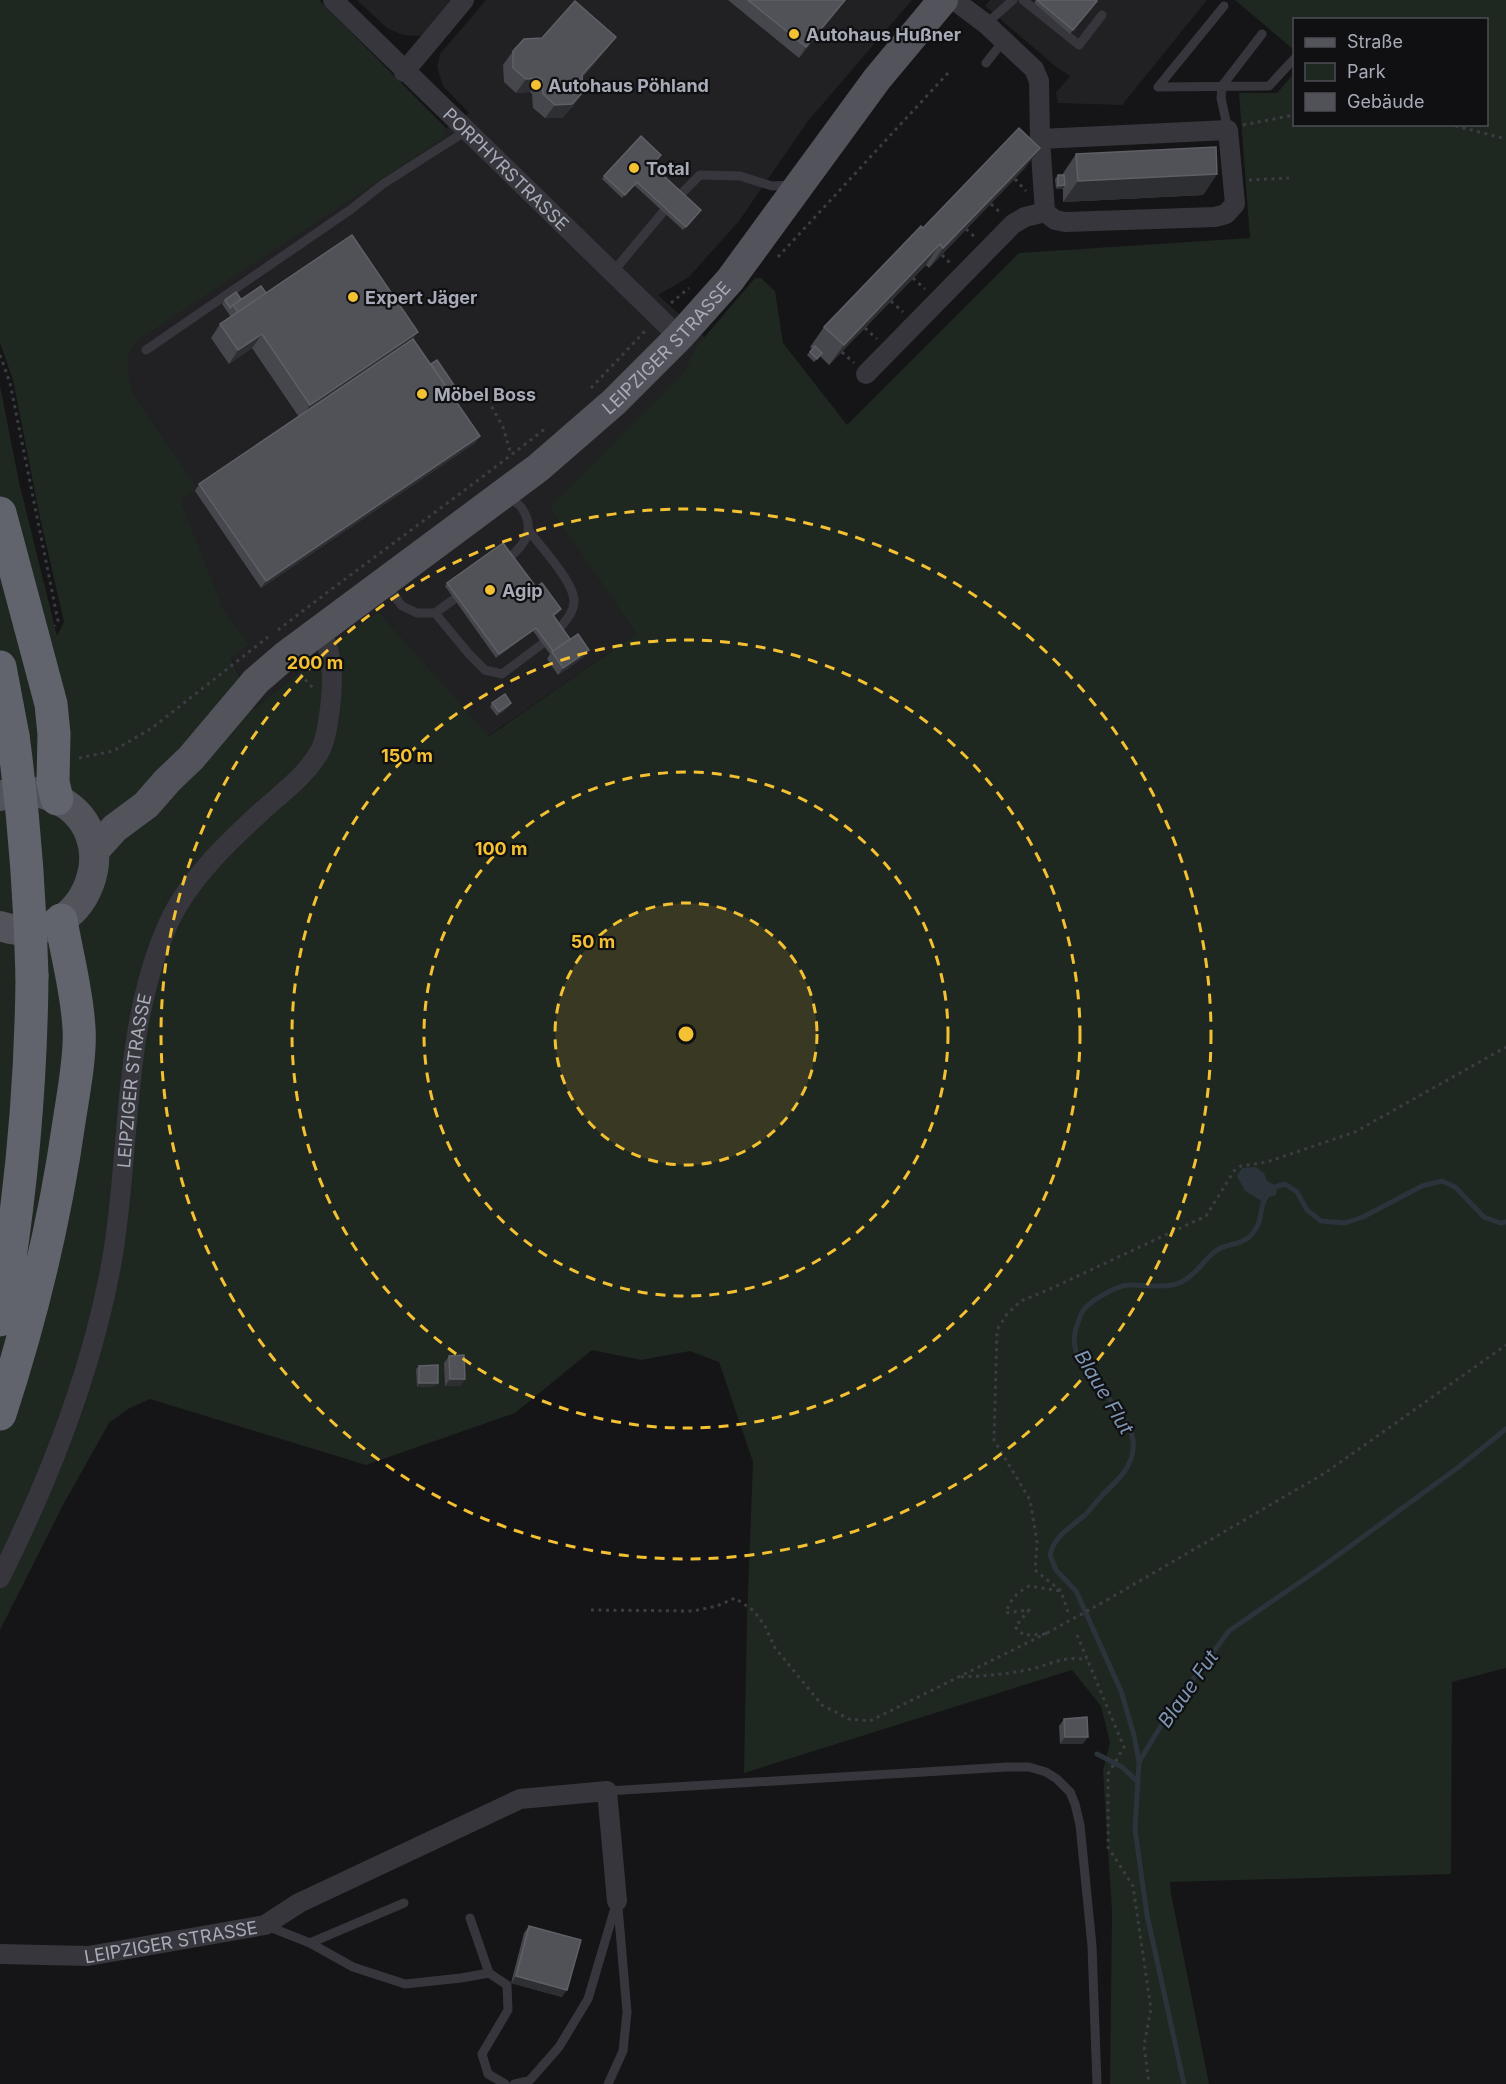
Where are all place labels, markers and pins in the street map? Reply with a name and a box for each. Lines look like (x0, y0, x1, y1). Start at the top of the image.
place label: Autohaus Hußner (806, 24, 961, 45)
marker: Autohaus Hußner (787, 27, 801, 41)
place label: Autohaus Pöhland (548, 75, 709, 96)
marker: Autohaus Pöhland (529, 78, 543, 92)
place label: Total (646, 158, 690, 179)
marker: Total (627, 161, 641, 175)
place label: Expert Jäger (365, 287, 477, 308)
marker: Expert Jäger (346, 290, 360, 304)
place label: Möbel Boss (434, 384, 536, 405)
marker: Möbel Boss (415, 387, 429, 401)
place label: Agip (502, 580, 543, 601)
marker: Agip (483, 583, 497, 597)
centre of rings (676, 1024, 696, 1044)

